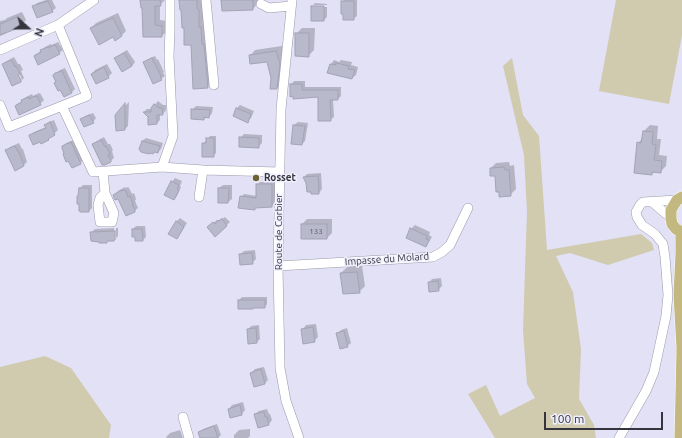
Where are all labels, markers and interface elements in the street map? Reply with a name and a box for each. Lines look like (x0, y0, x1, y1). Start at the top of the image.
north arrow (8, 8, 48, 48)
text: N (32, 26, 46, 38)
place label: Rosset (264, 172, 296, 184)
marker: Rosset (251, 173, 261, 183)
street label: Route de Corbier (273, 194, 285, 270)
house number: 133 (309, 226, 323, 236)
street label: Impasse du Molard (344, 250, 430, 268)
scale bar (546, 404, 665, 430)
text: 100 m (551, 412, 584, 425)

